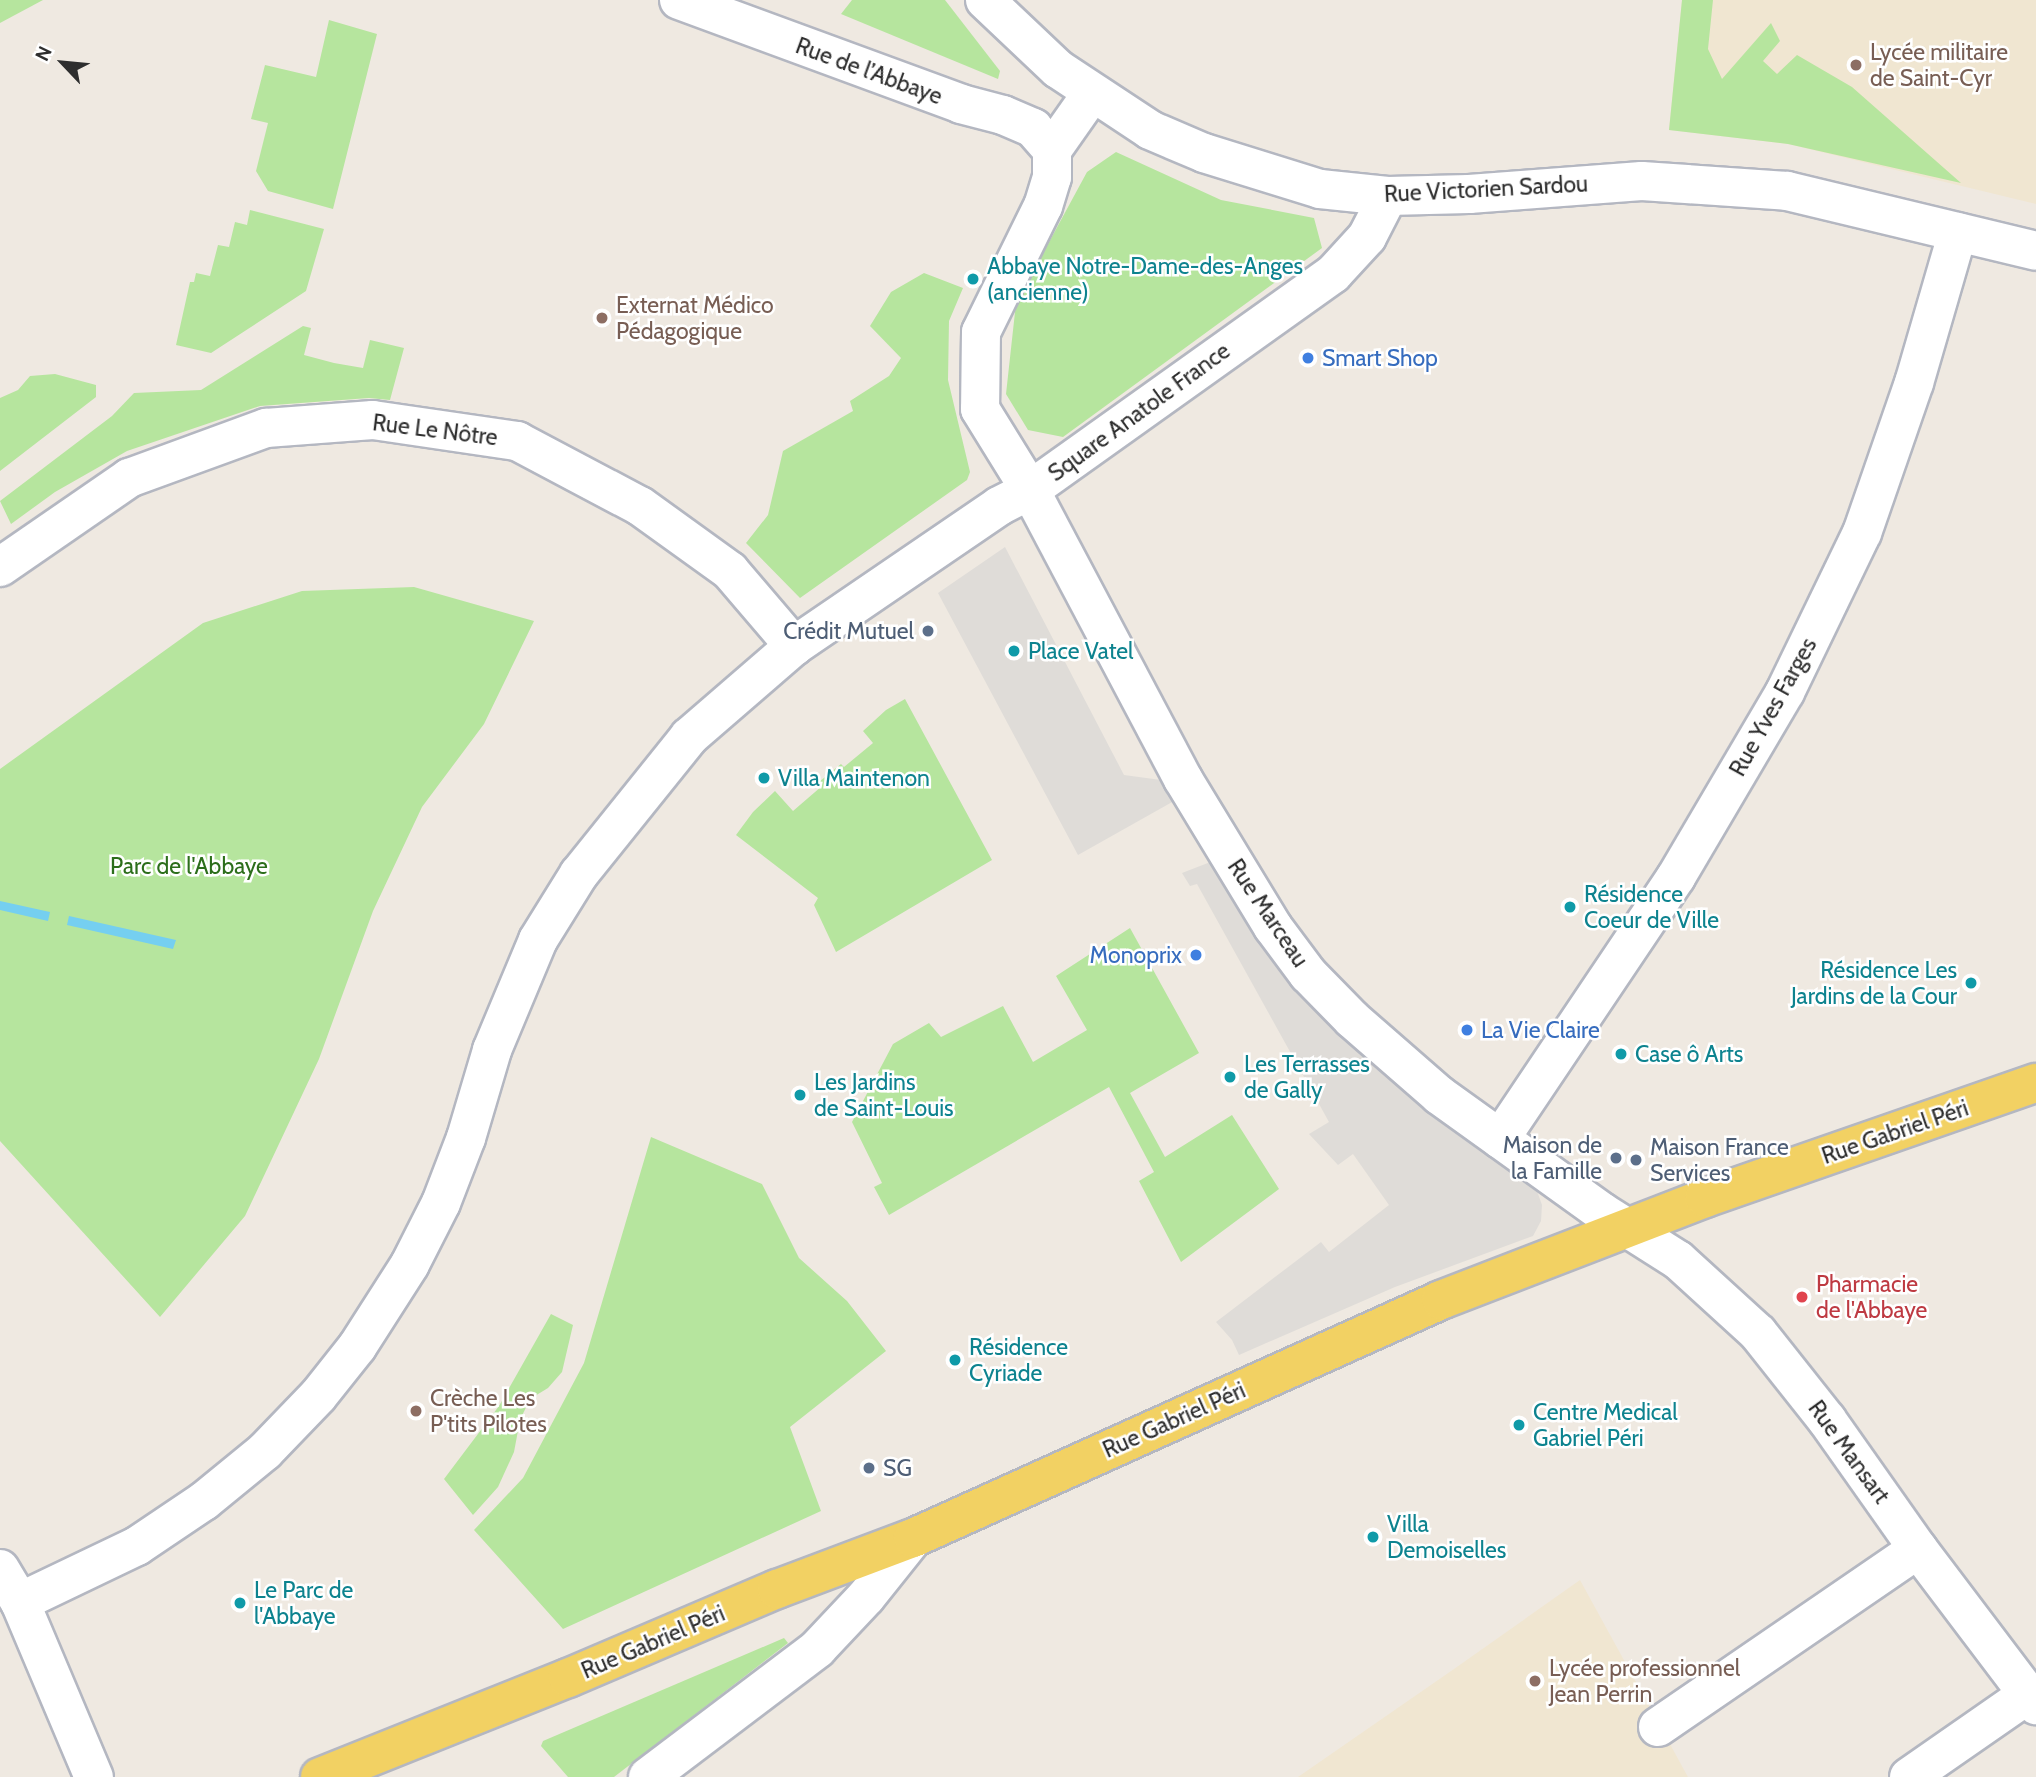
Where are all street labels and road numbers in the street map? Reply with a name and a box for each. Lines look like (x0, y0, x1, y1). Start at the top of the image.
street label: Rue de l’Abbaye (792, 32, 946, 110)
street label: Rue Victorien Sardou (1383, 170, 1589, 208)
street label: Square Anatole France (1043, 337, 1235, 487)
street label: Rue Le Nôtre (371, 409, 499, 451)
street label: Rue Yves Farges (1724, 633, 1822, 781)
street label: Rue Marceau (1222, 854, 1314, 972)
street label: Rue Gabriel Péri (1818, 1094, 1972, 1170)
street label: Rue Gabriel Péri (1098, 1376, 1250, 1464)
street label: Rue Mansart (1802, 1395, 1896, 1509)
street label: Rue Gabriel Péri (577, 1599, 729, 1685)

